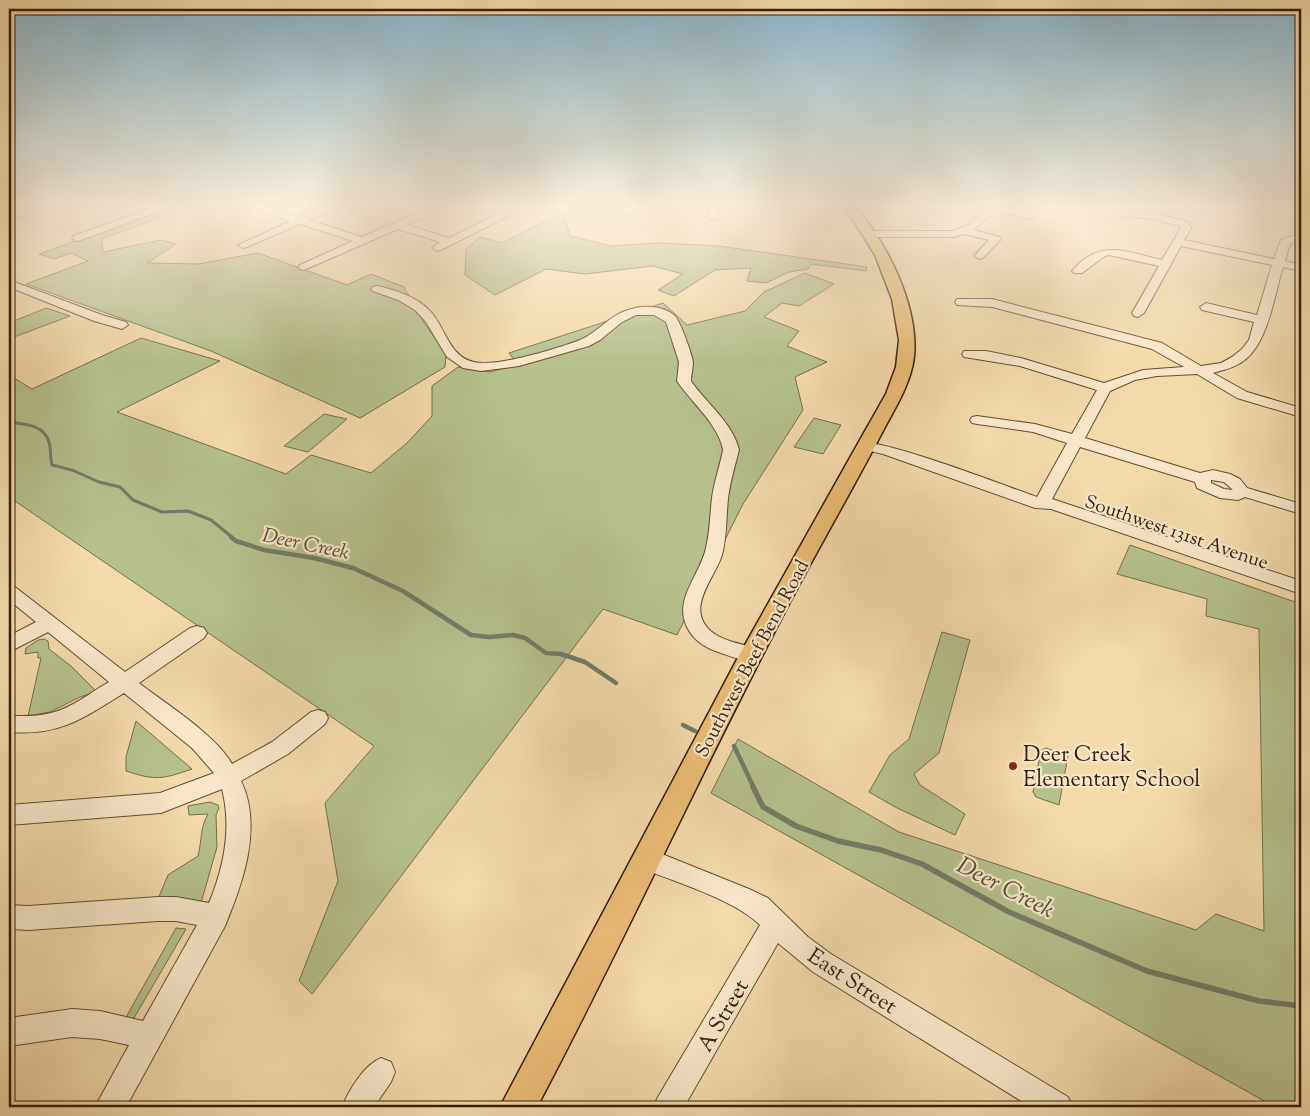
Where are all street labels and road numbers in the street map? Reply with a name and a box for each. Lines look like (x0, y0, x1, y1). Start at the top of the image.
street label: Southwest 131st Avenue (1081, 489, 1272, 578)
street label: Southwest Beef Bend Road (690, 555, 817, 763)
street label: East Street (800, 942, 903, 1024)
street label: A Street (691, 974, 759, 1059)

